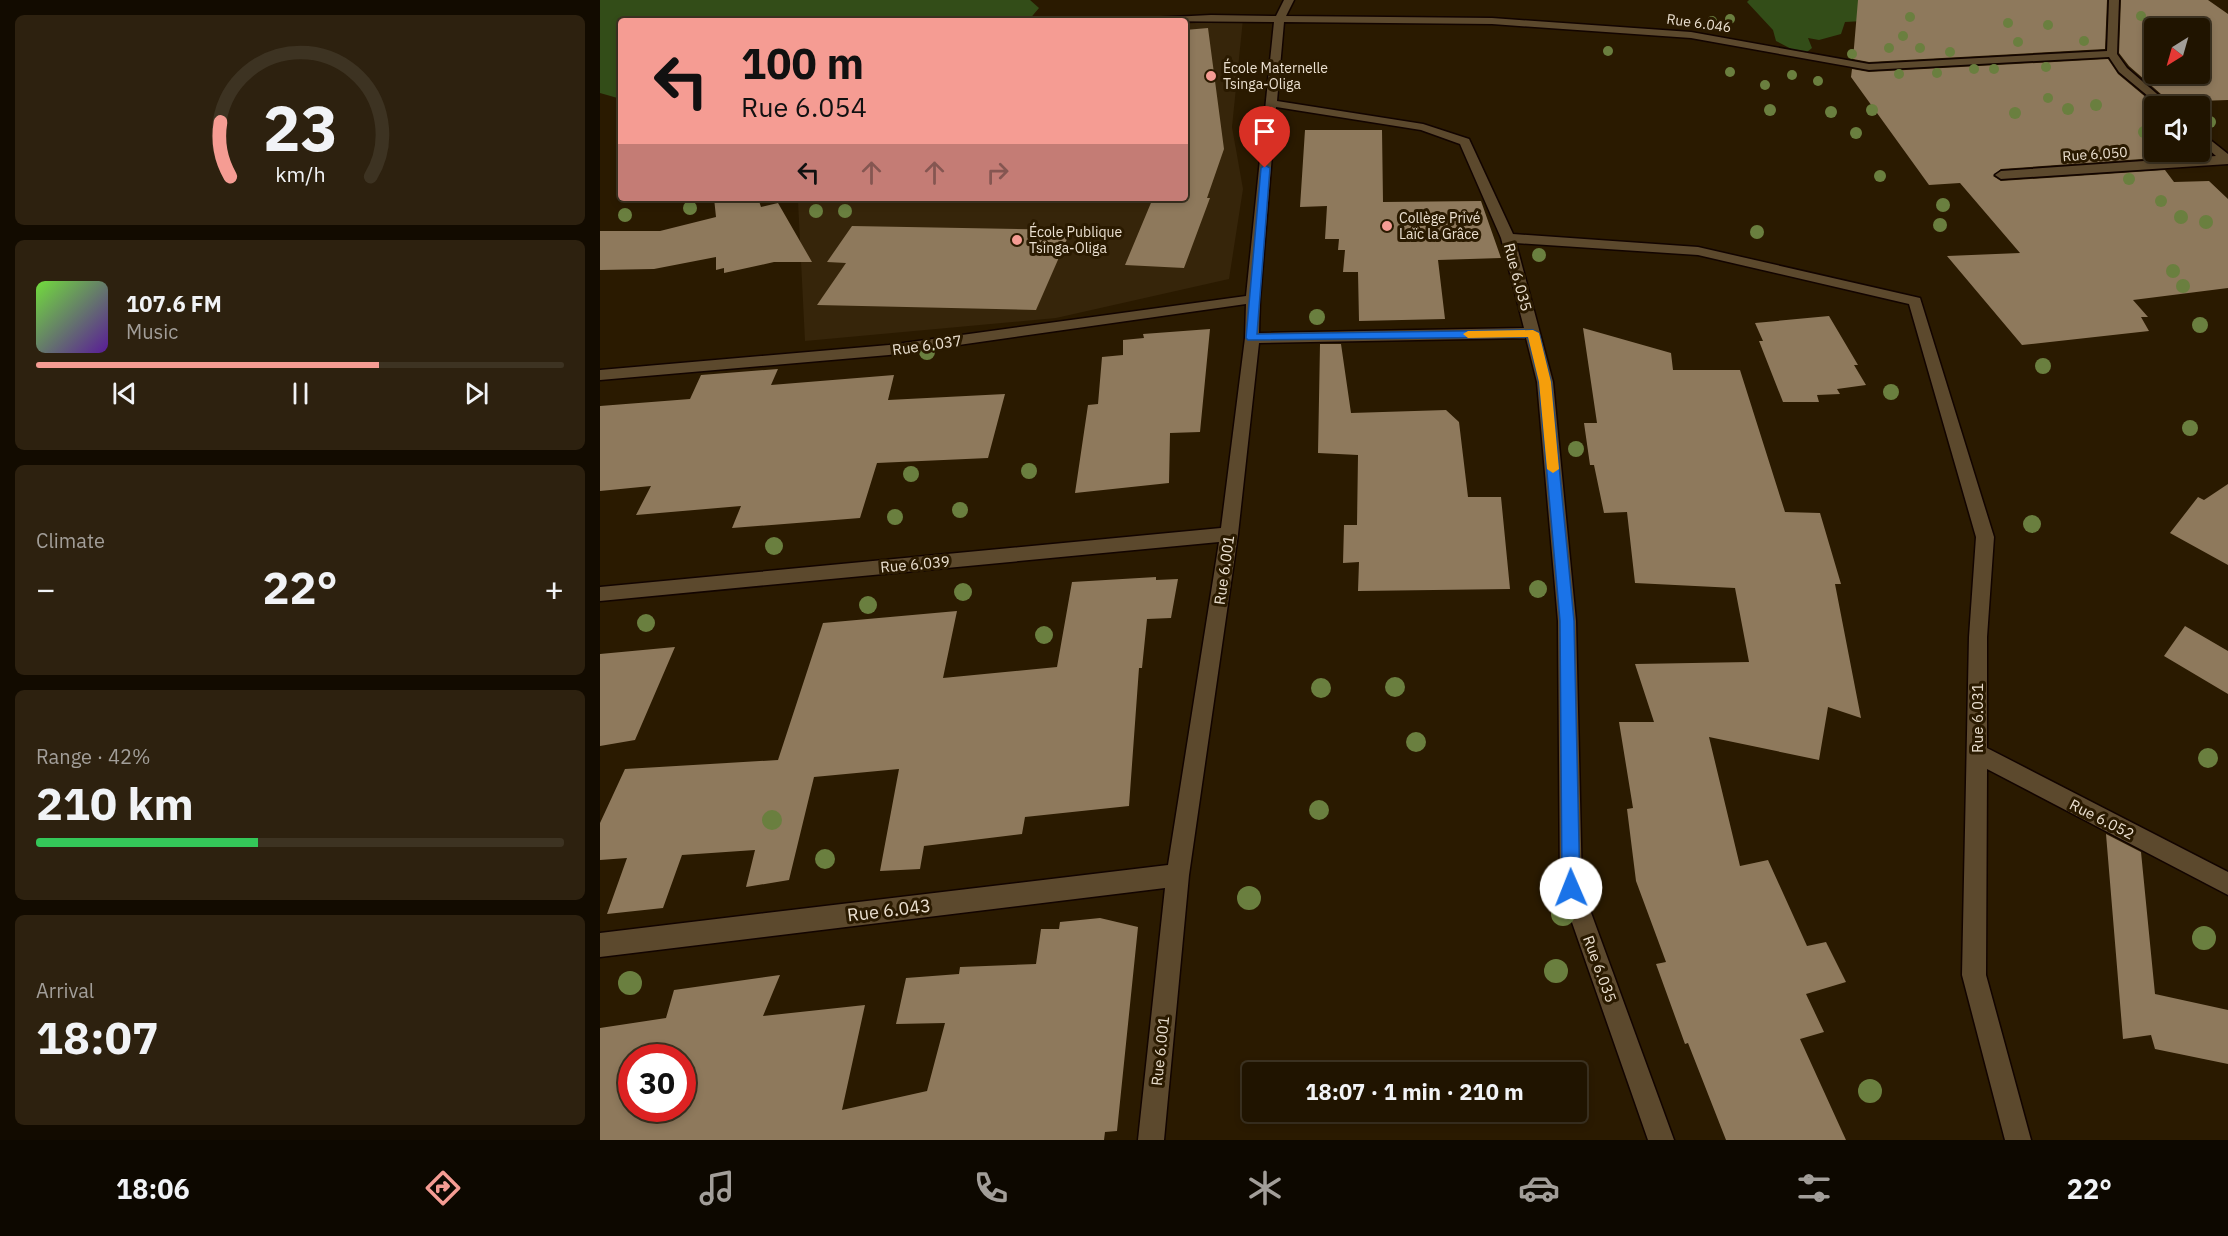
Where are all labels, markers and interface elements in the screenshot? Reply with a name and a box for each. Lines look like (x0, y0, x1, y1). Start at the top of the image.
street label: Rue 6.046 (1665, 10, 1733, 36)
north arrow (2144, 18, 2210, 84)
map controls (2144, 18, 2210, 162)
text: 100 m (741, 36, 864, 91)
icon: left (642, 42, 720, 120)
place label: École Maternelle Tsinga-Oliga (1223, 58, 1328, 93)
marker: École Maternelle Tsinga-Oliga (1204, 69, 1218, 83)
text: 23 (263, 87, 337, 168)
text: Rue 6.054 (741, 89, 867, 124)
button: sound (2144, 96, 2210, 162)
pin (1239, 106, 1290, 168)
icon: arrive (1248, 115, 1281, 148)
street label: Rue 6.050 (2062, 143, 2128, 165)
icon: left (792, 156, 825, 189)
icon: ahead (855, 156, 888, 189)
icon: ahead (918, 156, 951, 189)
icon: right (981, 156, 1014, 189)
text: km/h (275, 160, 325, 188)
place label: Collège Privé Laïc la Grâce (1399, 209, 1481, 243)
marker: Collège Privé Laïc la Grâce (1380, 219, 1394, 233)
place label: École Publique Tsinga-Oliga (1029, 222, 1123, 257)
marker: École Publique Tsinga-Oliga (1010, 233, 1024, 247)
street label: Rue 6.035 (1500, 241, 1536, 313)
text: 107.6 FM (126, 289, 222, 318)
text: Music (126, 318, 178, 345)
street label: Rue 6.037 (891, 331, 963, 359)
icon: previous (108, 377, 141, 410)
icon: pause (284, 377, 317, 410)
icon: next (460, 377, 493, 410)
text: Climate (36, 527, 105, 554)
street label: Rue 6.001 (1210, 534, 1238, 606)
street label: Rue 6.039 (879, 551, 951, 577)
text: 22° (262, 558, 338, 616)
text: − (36, 567, 56, 610)
text: + (544, 567, 564, 610)
street label: Rue 6.031 (1968, 683, 1987, 753)
text: Range · 42% (36, 743, 151, 770)
text: 210 km (36, 774, 194, 832)
street label: Rue 6.052 (2067, 795, 2137, 843)
position arrow (1539, 856, 1603, 920)
street label: Rue 6.043 (846, 893, 932, 927)
street label: Rue 6.035 (1579, 933, 1621, 1005)
text: Arrival (36, 977, 94, 1004)
text: 18:07 (36, 1008, 159, 1066)
street label: Rue 6.001 (1147, 1015, 1173, 1087)
speed limit sign: 30 (618, 1044, 696, 1122)
text: 18:07 · 1 min · 210 m (1305, 1077, 1524, 1106)
icon: directions (422, 1167, 464, 1209)
icon: music (696, 1167, 738, 1209)
icon: phone (970, 1167, 1012, 1209)
icon: climate (1244, 1167, 1286, 1209)
icon: car (1518, 1167, 1560, 1209)
icon: filters (1793, 1167, 1835, 1209)
text: 18:06 (116, 1171, 190, 1206)
text: 22° (2067, 1171, 2112, 1206)

